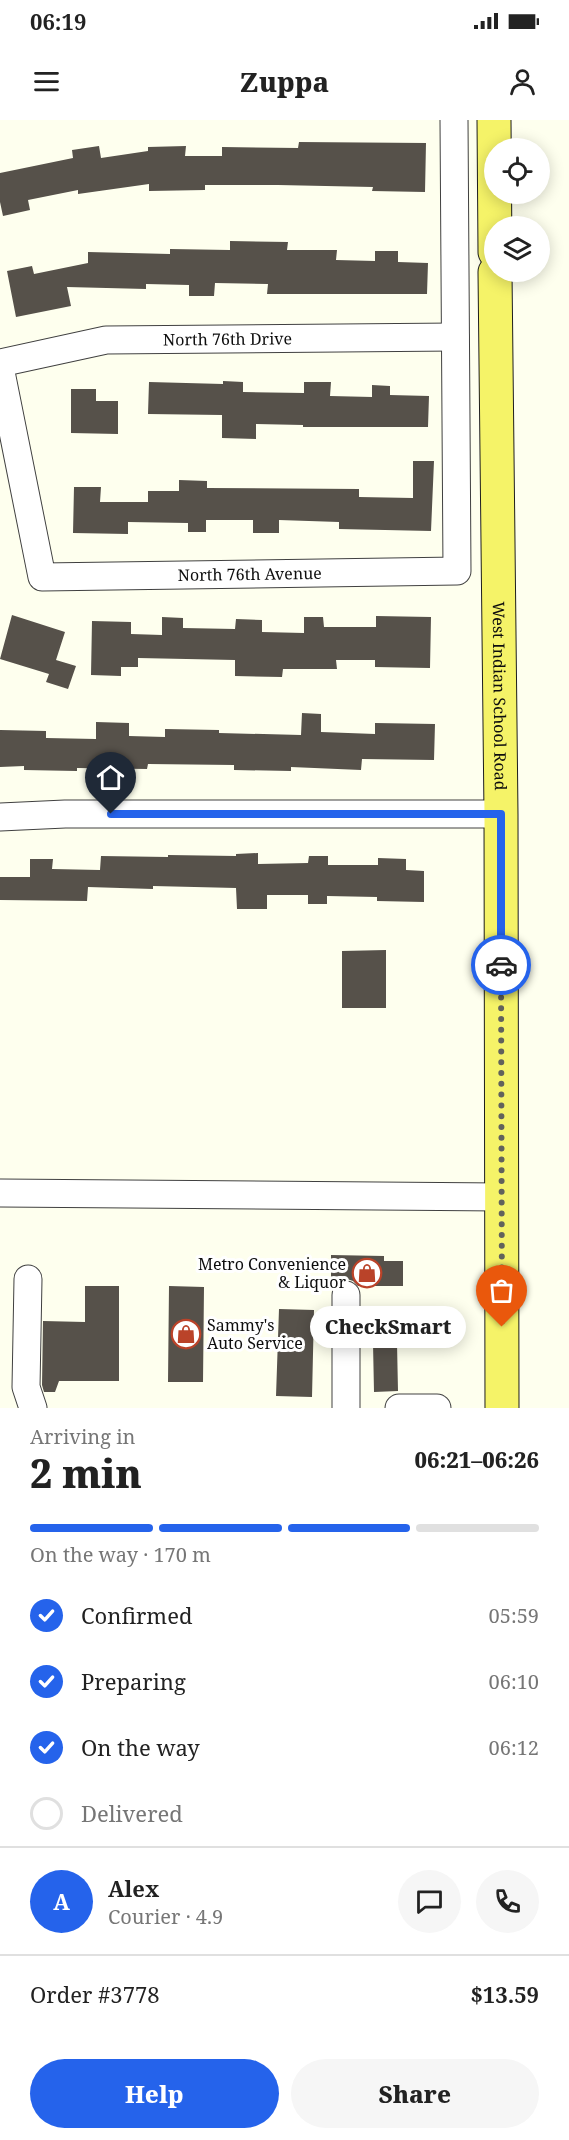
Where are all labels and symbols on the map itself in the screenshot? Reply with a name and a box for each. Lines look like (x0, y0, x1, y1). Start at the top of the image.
street label: North 76th Drive (163, 327, 292, 351)
street label: North 76th Avenue (178, 562, 322, 586)
street label: West Indian School Road (488, 601, 512, 791)
pin (85, 752, 136, 814)
courier (471, 935, 531, 995)
place label: Metro Convenience & Liquor (198, 1253, 346, 1293)
shop icon: Metro Convenience & Liquor (351, 1257, 383, 1289)
pin (476, 1265, 527, 1327)
callout: CheckSmart (310, 1306, 466, 1348)
place label: Sammy's Auto Service (207, 1314, 303, 1354)
shop icon: Sammy's Auto Service (170, 1318, 202, 1350)

